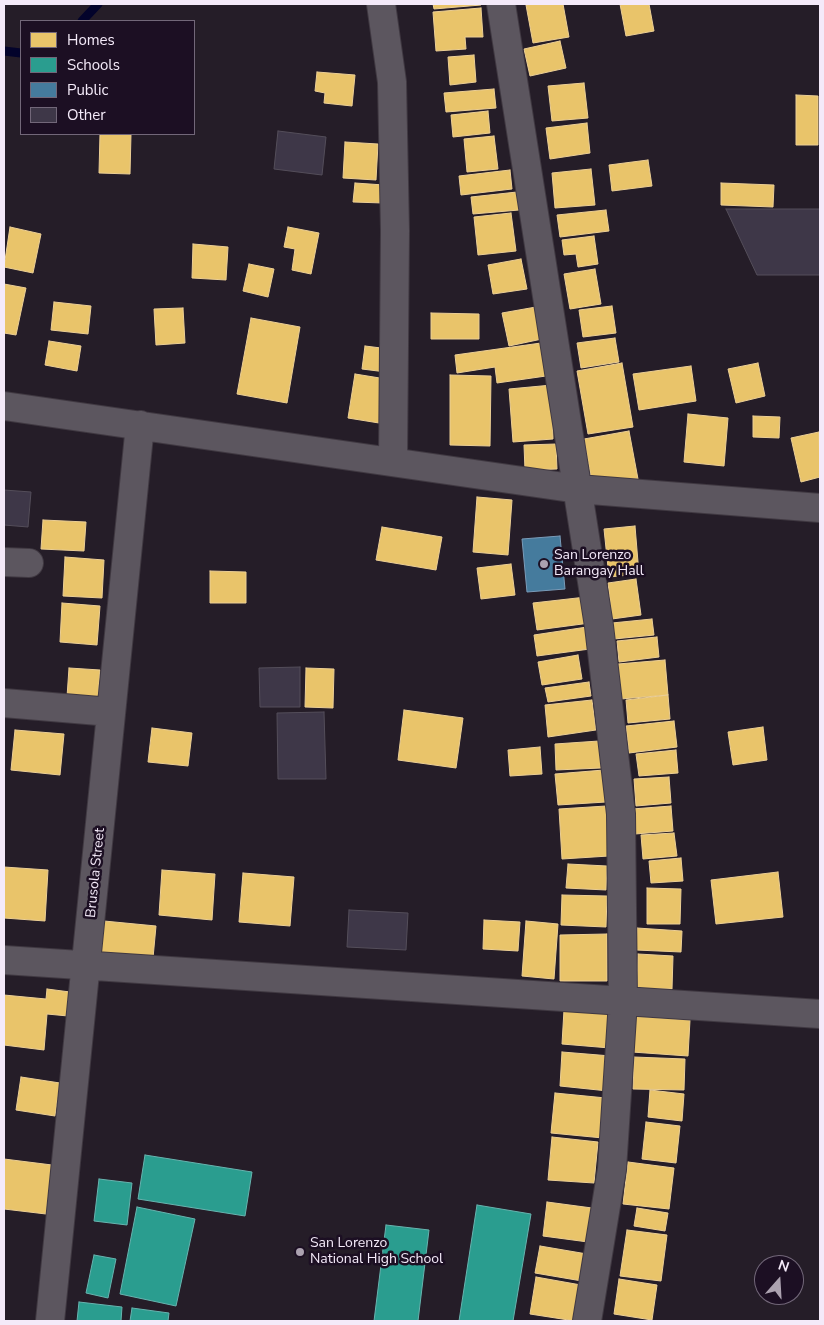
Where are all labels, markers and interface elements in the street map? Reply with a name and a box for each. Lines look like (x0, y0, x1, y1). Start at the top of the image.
legend (20, 20, 195, 135)
text: Homes (67, 30, 115, 50)
text: Schools (67, 55, 120, 75)
text: Public (67, 80, 108, 100)
text: Other (67, 105, 106, 125)
place label: San Lorenzo Barangay Hall (554, 548, 644, 580)
marker: San Lorenzo Barangay Hall (538, 558, 550, 570)
street label: Brusola Street (83, 827, 109, 919)
place label: San Lorenzo National High School (310, 1236, 443, 1268)
marker: San Lorenzo National High School (294, 1246, 306, 1258)
north arrow (754, 1255, 804, 1305)
text: N (776, 1256, 792, 1277)

